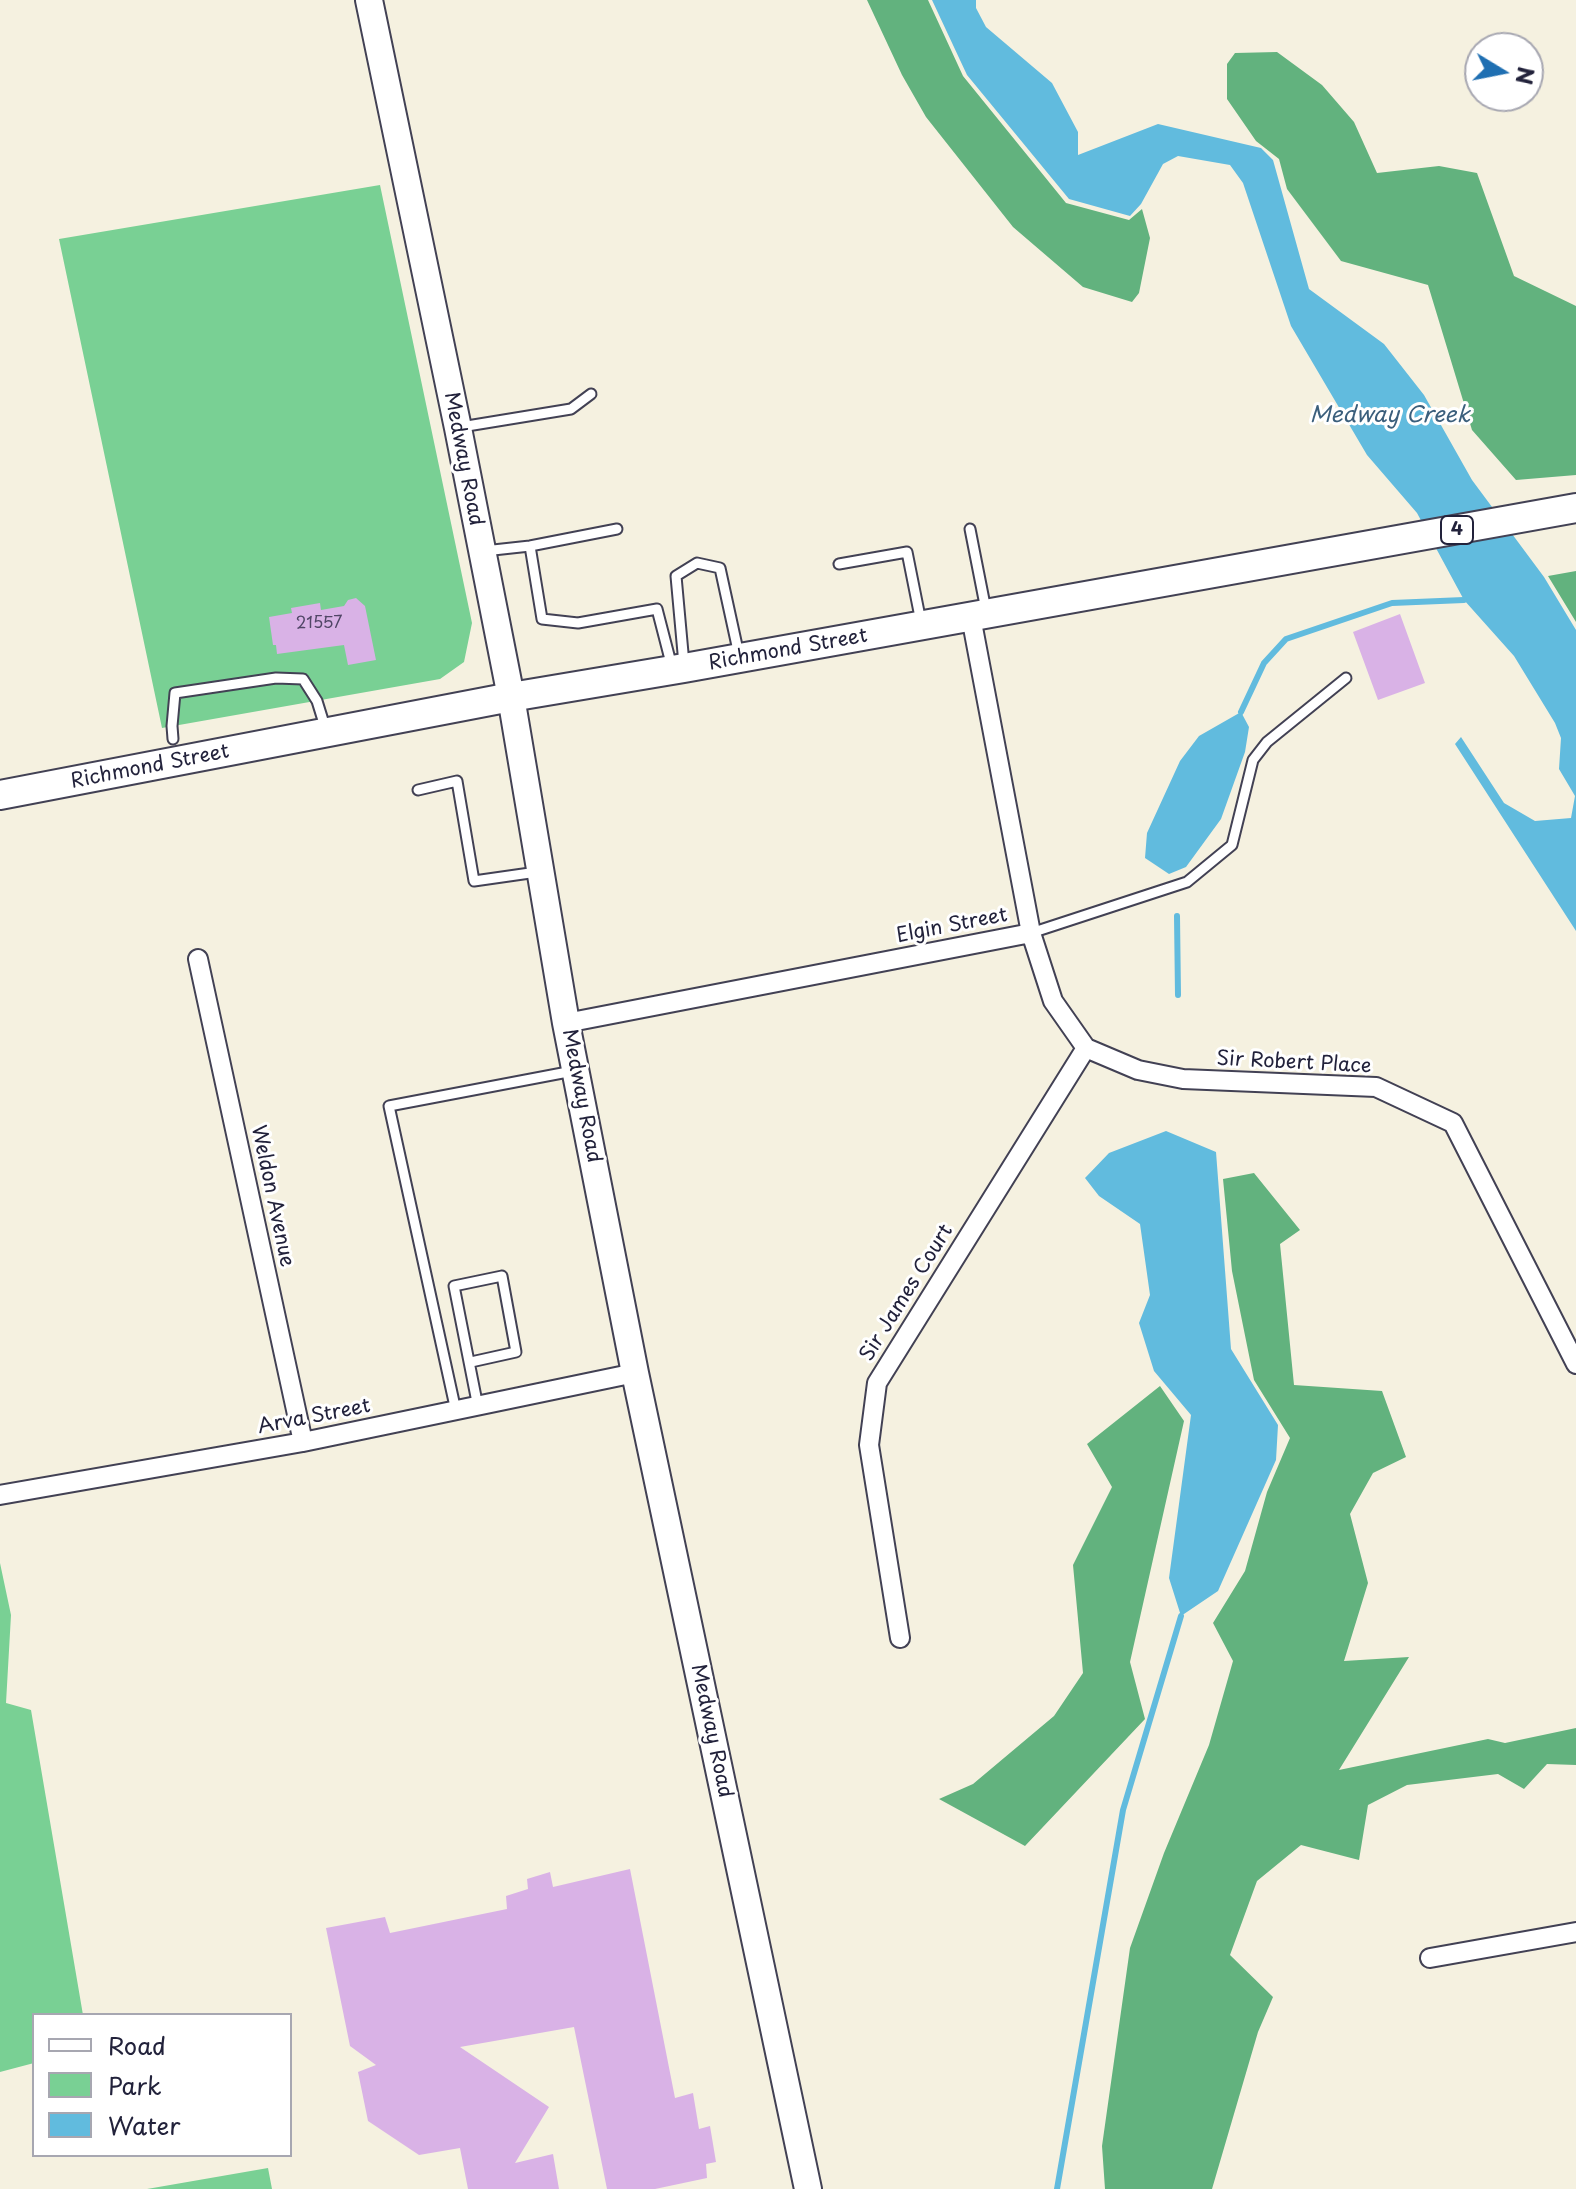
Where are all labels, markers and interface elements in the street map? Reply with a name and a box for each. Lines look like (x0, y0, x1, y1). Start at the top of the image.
north arrow (1464, 32, 1544, 112)
text: N (1508, 64, 1544, 87)
street label: Medway Road (438, 390, 488, 528)
water label: Medway Creek (1310, 403, 1470, 429)
road number: 4 (1441, 516, 1473, 544)
house number: 21557 (296, 614, 342, 634)
street label: Richmond Street (707, 624, 869, 676)
street label: Richmond Street (69, 740, 231, 794)
street label: Elgin Street (894, 903, 1010, 949)
street label: Medway Road (556, 1027, 606, 1165)
street label: Sir Robert Place (1216, 1047, 1372, 1079)
street label: Weldon Avenue (245, 1123, 299, 1269)
street label: Sir James Court (855, 1220, 959, 1366)
street label: Arva Street (256, 1394, 372, 1440)
street label: Medway Road (685, 1662, 737, 1800)
legend (32, 2013, 292, 2157)
text: Road (108, 2027, 166, 2063)
text: Park (108, 2067, 162, 2103)
text: Water (108, 2107, 180, 2143)

